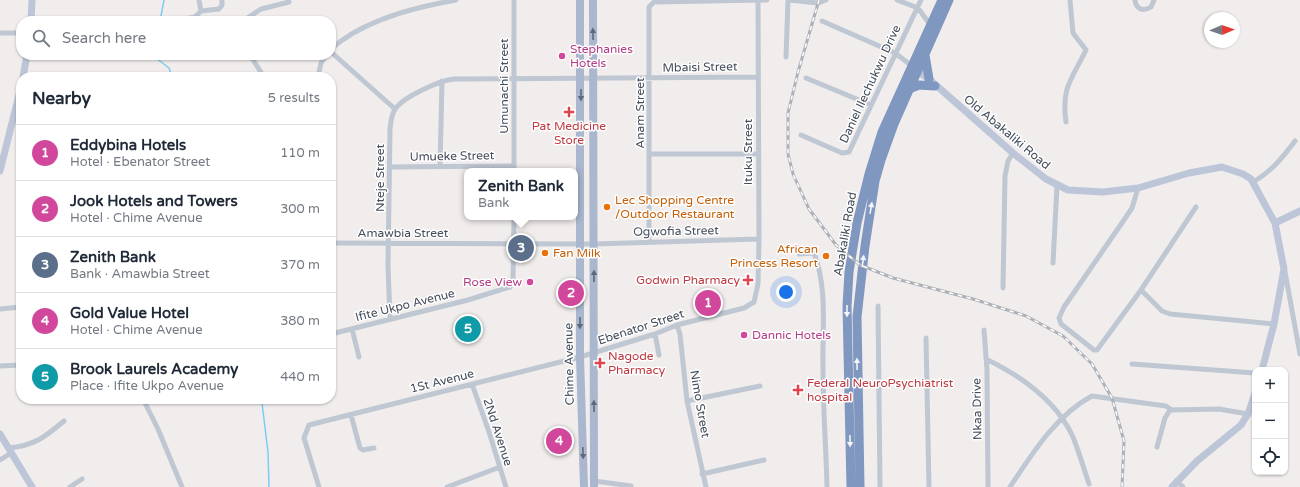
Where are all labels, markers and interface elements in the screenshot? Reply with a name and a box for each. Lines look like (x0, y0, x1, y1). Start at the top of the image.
north arrow (1204, 12, 1240, 48)
search box (16, 16, 336, 60)
street label: Daniel Ilechukwu Drive (836, 22, 904, 145)
icon: search (30, 27, 52, 49)
one-way arrow (590, 28, 597, 40)
text: Search here (62, 29, 146, 47)
street label: Umunachi Street (497, 38, 511, 134)
place label: Stephanies Hotels (570, 42, 633, 70)
marker: Stephanies Hotels (557, 51, 567, 61)
street label: Mbaisi Street (662, 59, 738, 75)
street label: Anam Street (633, 77, 647, 149)
text: Nearby (32, 88, 91, 109)
one-way arrow (578, 89, 584, 102)
text: 5 results (268, 90, 320, 106)
street label: Old Abakaliki Road (961, 92, 1053, 172)
marker: Pat Medicine Store (564, 107, 574, 117)
street label: Ituku Street (741, 118, 755, 185)
place label: Pat Medicine Store (532, 119, 606, 147)
text: Eddybina Hotels (70, 136, 186, 154)
street label: Nteje Street (373, 144, 387, 212)
text: 1 (41, 145, 49, 161)
text: 110 m (280, 145, 320, 161)
street label: Umueke Street (410, 148, 495, 164)
text: Hotel · Ebenator Street (70, 154, 210, 170)
popup (464, 168, 578, 220)
text: Zenith Bank (478, 177, 564, 195)
street label: Abakaliki Road (831, 191, 859, 277)
text: Jook Hotels and Towers (70, 192, 238, 210)
place label: Lec Shopping Centre /Outdoor Restaurant (615, 193, 735, 221)
text: Bank (478, 195, 509, 211)
text: 2 (41, 201, 49, 217)
text: 300 m (280, 201, 320, 217)
marker: Lec Shopping Centre /Outdoor Restaurant (602, 202, 612, 212)
one-way arrow (868, 202, 874, 214)
text: Hotel · Chime Avenue (70, 210, 202, 226)
street label: Ogwofia Street (633, 223, 719, 239)
street label: Amawbia Street (358, 226, 449, 240)
pin: 3 (508, 233, 534, 263)
place label: African Princess Resort (730, 242, 818, 270)
place label: Fan Milk (553, 246, 601, 260)
text: Zenith Bank (70, 248, 156, 266)
marker: Fan Milk (540, 248, 550, 258)
marker: African Princess Resort (821, 251, 831, 261)
one-way arrow (860, 255, 866, 267)
text: 3 (41, 257, 49, 273)
text: 370 m (280, 257, 320, 273)
text: Bank · Amawbia Street (70, 266, 210, 282)
one-way arrow (591, 269, 597, 282)
place label: Godwin Pharmacy (636, 273, 741, 287)
place label: Rose View (463, 275, 522, 289)
marker: Godwin Pharmacy (743, 275, 753, 285)
marker: Rose View (525, 277, 535, 287)
pin: 2 (558, 278, 584, 308)
your location (776, 282, 796, 302)
street label: Ifite Ukpo Avenue (354, 286, 456, 324)
pin: 1 (695, 288, 721, 318)
text: Gold Value Hotel (70, 304, 189, 322)
one-way arrow (844, 305, 850, 318)
street label: Ebenator Street (596, 306, 686, 348)
text: 4 (41, 313, 49, 329)
text: 380 m (280, 313, 320, 329)
pin: 5 (455, 314, 481, 344)
one-way arrow (577, 317, 583, 330)
text: Hotel · Chime Avenue (70, 322, 202, 338)
street label: Chime Avenue (561, 322, 577, 405)
place label: Dannic Hotels (752, 328, 831, 342)
marker: Dannic Hotels (739, 330, 749, 340)
place label: Nagode Pharmacy (608, 349, 666, 377)
one-way arrow (854, 357, 860, 370)
marker: Nagode Pharmacy (595, 358, 605, 368)
text: Brook Laurels Academy (70, 360, 238, 378)
street label: 1St Avenue (409, 366, 476, 396)
map controls (1252, 367, 1288, 475)
button: + (1252, 367, 1288, 403)
text: 5 (41, 369, 49, 385)
text: 440 m (280, 369, 320, 385)
street label: Nimo Street (687, 369, 713, 439)
place label: Federal NeuroPsychiatrist hospital (807, 376, 954, 404)
text: Place · Ifite Ukpo Avenue (70, 378, 224, 394)
street label: Nkaa Drive (969, 378, 985, 440)
marker: Federal NeuroPsychiatrist hospital (792, 384, 804, 396)
street label: 2Nd Avenue (480, 396, 516, 468)
one-way arrow (591, 399, 597, 412)
button: − (1252, 403, 1288, 439)
pin: 4 (546, 426, 572, 456)
one-way arrow (847, 435, 853, 448)
button: locate (1252, 439, 1288, 475)
one-way arrow (579, 447, 586, 459)

